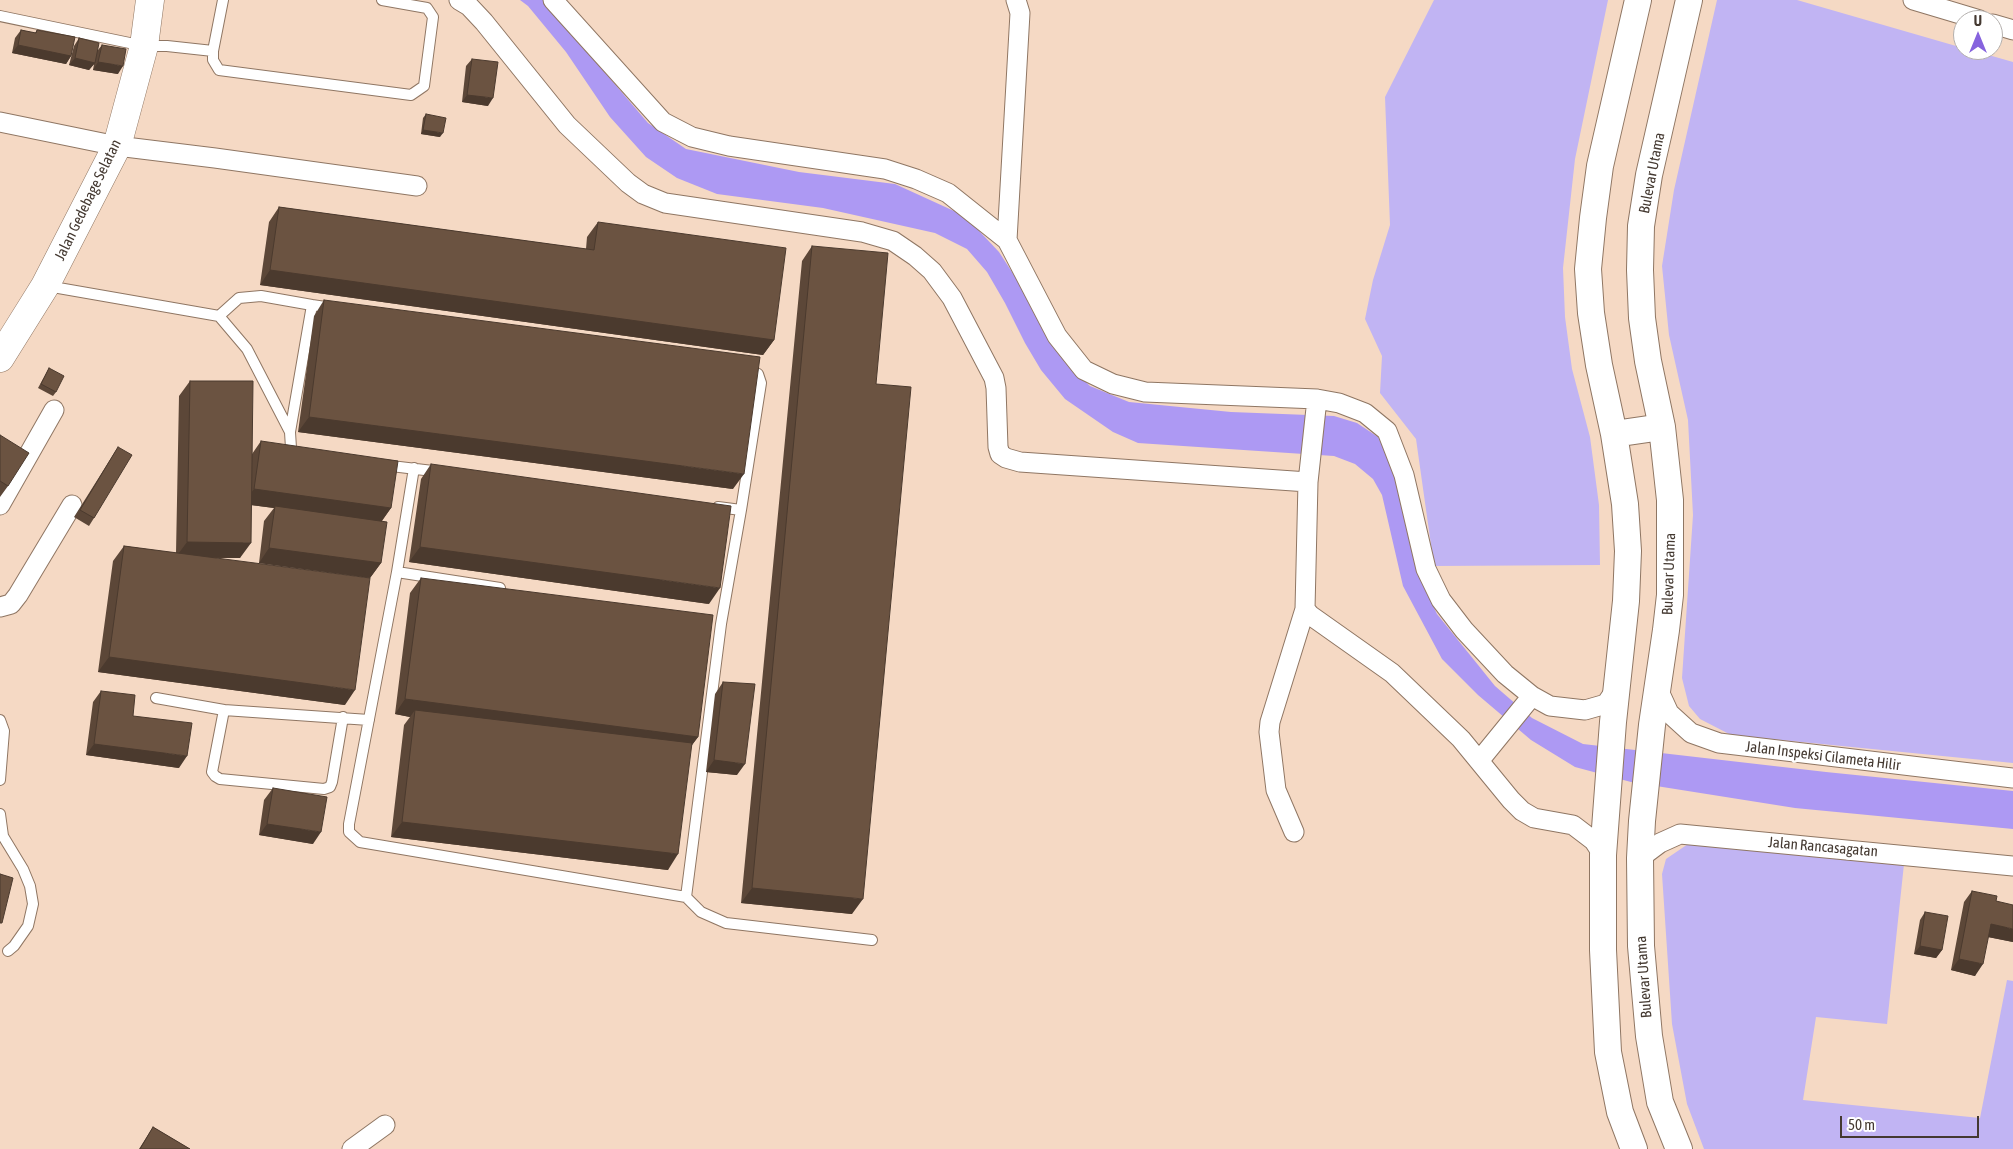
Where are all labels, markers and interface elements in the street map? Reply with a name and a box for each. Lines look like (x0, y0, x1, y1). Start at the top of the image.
north arrow (1953, 10, 2003, 60)
text: U (1974, 13, 1982, 29)
street label: Bulevar Utama (1635, 131, 1669, 215)
street label: Jalan Gedebage Selatan (51, 137, 125, 263)
street label: Bulevar Utama (1659, 533, 1679, 615)
street label: Jalan Inspeksi Cilameta Hilir (1745, 738, 1901, 774)
street label: Jalan Rancasagatan (1767, 833, 1879, 861)
street label: Bulevar Utama (1632, 935, 1656, 1019)
scale bar (1843, 1106, 1982, 1138)
text: 50 m (1848, 1116, 1875, 1133)

